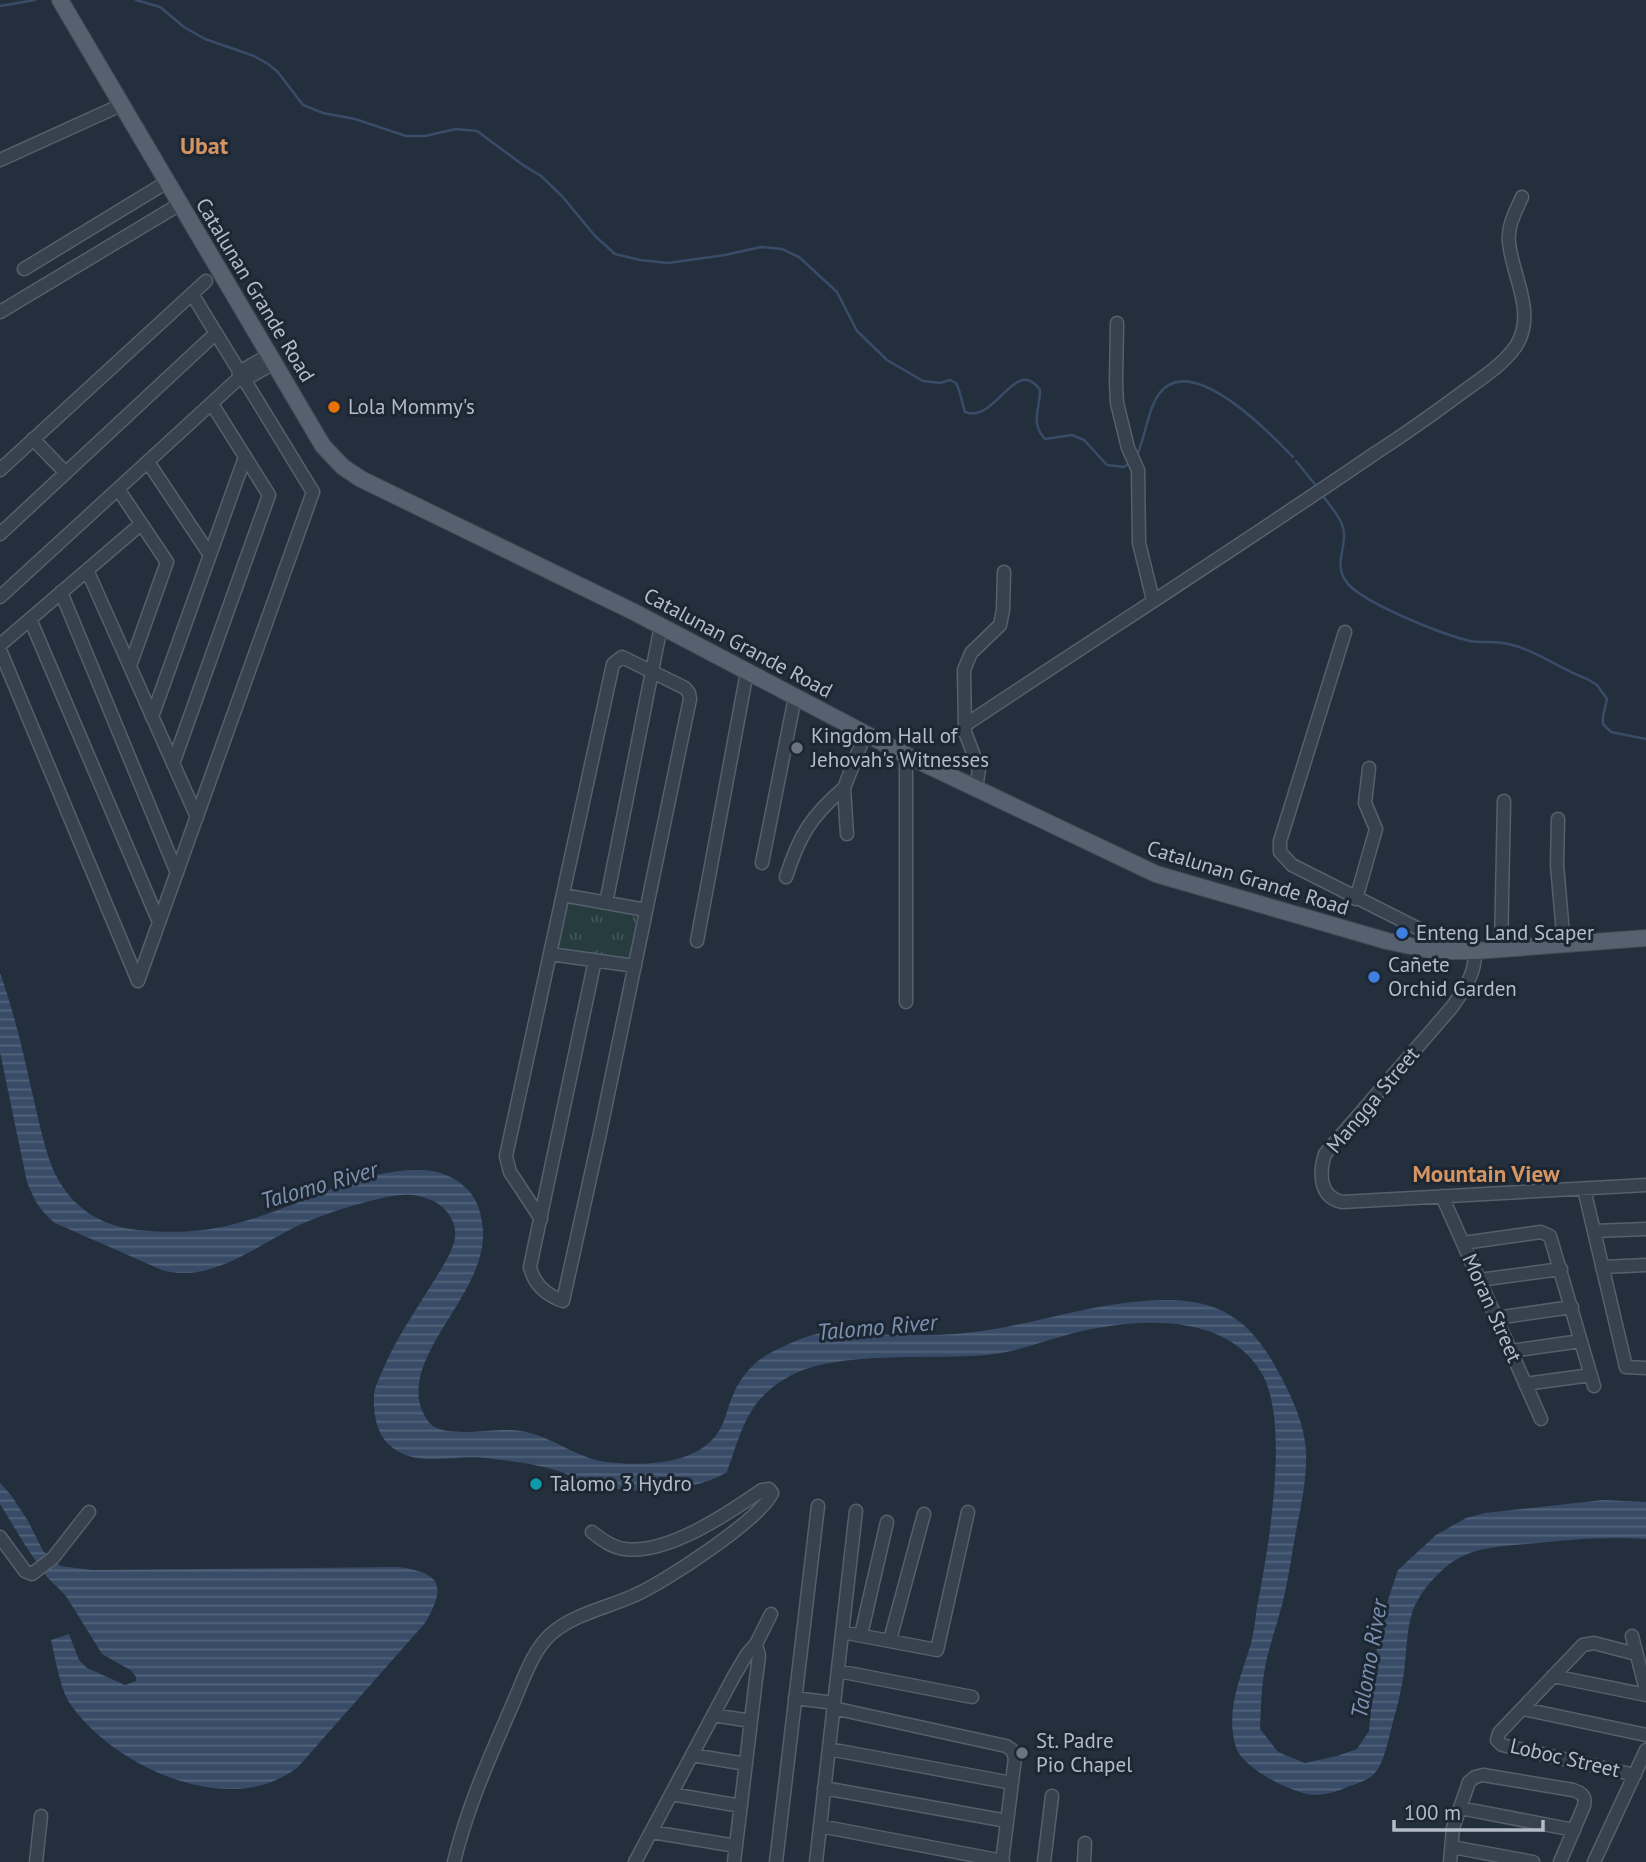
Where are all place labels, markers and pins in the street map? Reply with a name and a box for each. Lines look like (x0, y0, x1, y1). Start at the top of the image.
place label: Lola Mommy's (348, 393, 475, 420)
marker: Lola Mommy's (326, 399, 342, 415)
place label: Kingdom Hall of Jehovah's Witnesses (810, 722, 989, 773)
marker: Kingdom Hall of Jehovah's Witnesses (789, 740, 805, 756)
place label: Enteng Land Scaper (1416, 919, 1594, 946)
marker: Enteng Land Scaper (1394, 925, 1410, 941)
place label: Cañete Orchid Garden (1388, 951, 1517, 1002)
marker: Cañete Orchid Garden (1366, 969, 1382, 985)
place label: Talomo 3 Hydro (550, 1470, 692, 1497)
marker: Talomo 3 Hydro (528, 1476, 544, 1492)
place label: St. Padre Pio Chapel (1036, 1727, 1132, 1778)
marker: St. Padre Pio Chapel (1014, 1745, 1030, 1761)

